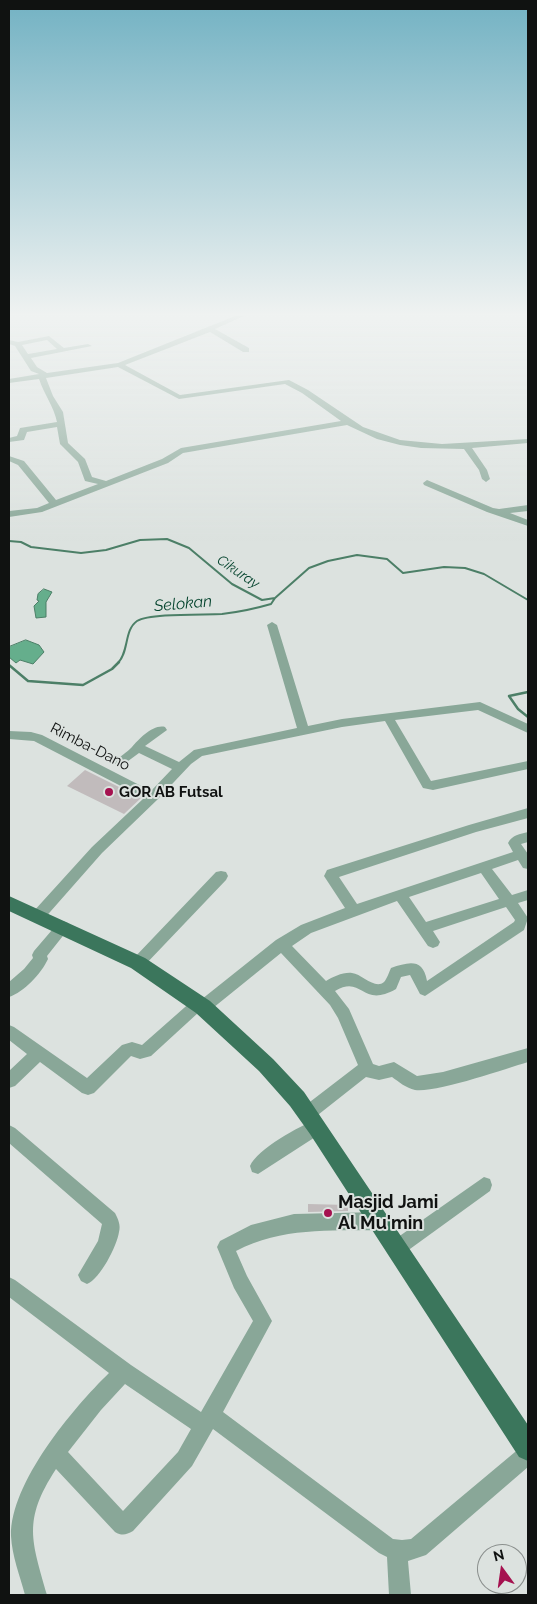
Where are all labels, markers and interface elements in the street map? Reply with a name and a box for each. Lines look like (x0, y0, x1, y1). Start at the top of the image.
water label: Cikuray (214, 552, 262, 592)
water label: Selokan (153, 592, 213, 616)
street label: Rimba-Dano (47, 719, 133, 775)
place label: GOR AB Futsal (119, 783, 223, 801)
marker: GOR AB Futsal (103, 786, 115, 798)
place label: Masjid Jami Al Mu'min (338, 1192, 438, 1234)
marker: Masjid Jami Al Mu'min (322, 1207, 334, 1219)
north arrow (477, 1544, 527, 1594)
text: N (491, 1546, 506, 1564)

